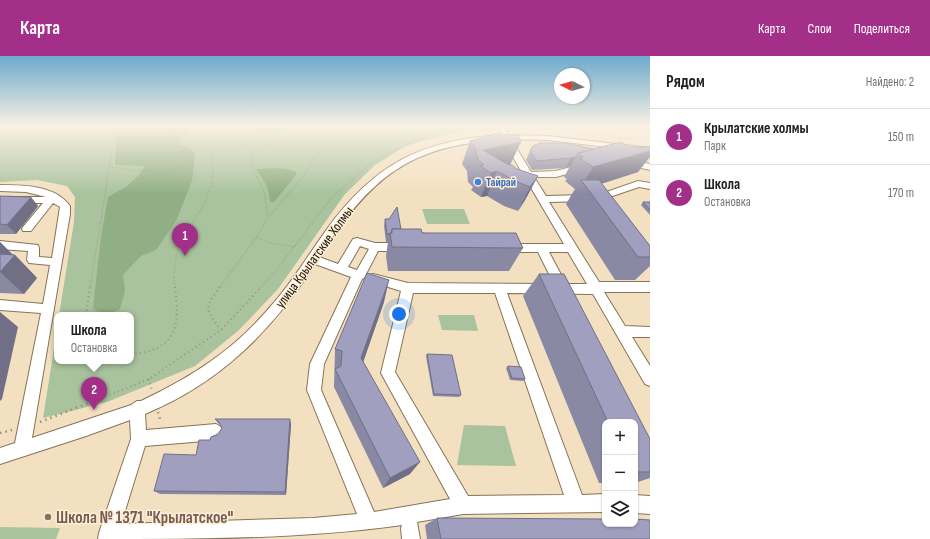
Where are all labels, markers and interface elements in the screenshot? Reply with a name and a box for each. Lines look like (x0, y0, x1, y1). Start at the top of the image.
text: Карта (20, 17, 60, 40)
text: Карта (758, 20, 786, 37)
text: Слои (808, 20, 832, 37)
text: Поделиться (854, 20, 910, 37)
north arrow (554, 68, 590, 104)
text: Рядом (666, 72, 705, 92)
text: Найдено: 2 (866, 74, 914, 90)
text: Крылатские холмы (704, 119, 809, 138)
text: 1 (676, 129, 682, 145)
text: 150 m (888, 129, 914, 145)
text: Парк (704, 138, 726, 154)
place label: Тайрай (486, 175, 516, 190)
text: Школа (704, 175, 740, 194)
marker: Тайрай (473, 177, 483, 187)
text: 2 (676, 185, 682, 201)
text: 170 m (888, 185, 914, 201)
text: Остановка (704, 194, 751, 210)
street label: улица Крылатские Холмы (272, 203, 357, 311)
pin: 1 (172, 223, 198, 256)
your location (389, 304, 409, 324)
popup (54, 312, 134, 364)
text: Школа (71, 321, 107, 340)
text: Остановка (71, 340, 117, 356)
pin: 2 (81, 377, 107, 410)
map controls (602, 419, 638, 527)
button: + (602, 419, 638, 455)
button: − (602, 455, 638, 491)
button: layers (602, 491, 638, 527)
place label: Школа № 1371 "Крылатское" (56, 508, 234, 528)
marker: Школа № 1371 "Крылатское" (43, 512, 53, 522)

